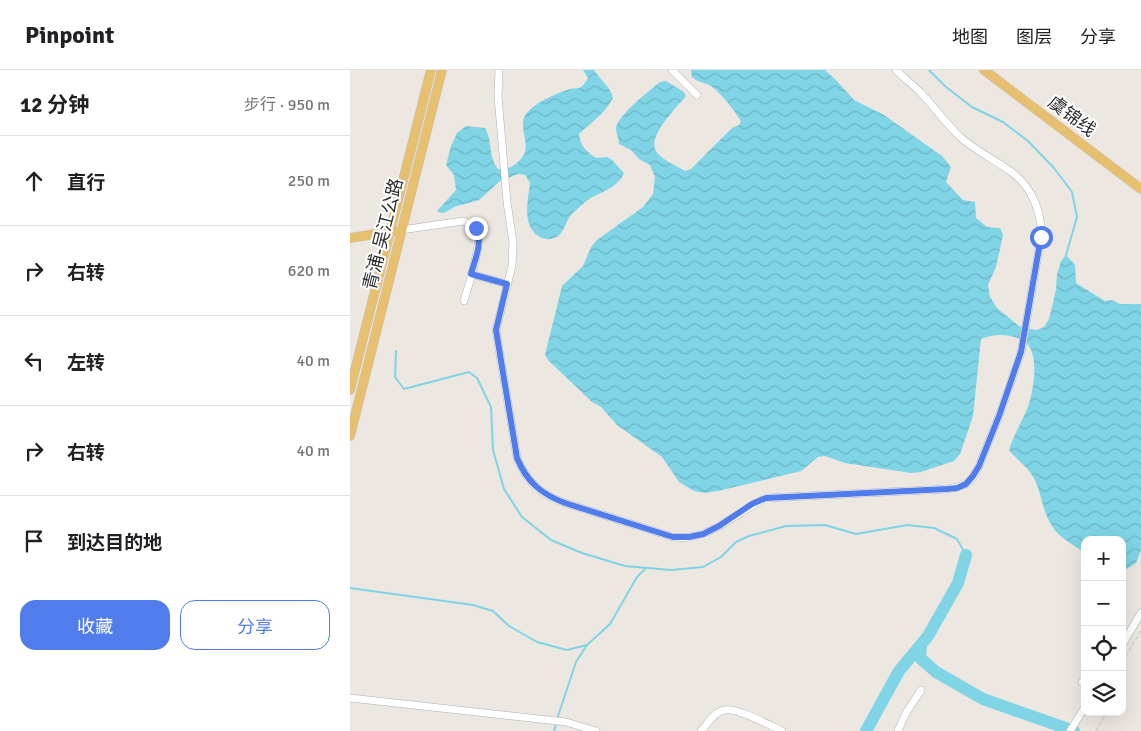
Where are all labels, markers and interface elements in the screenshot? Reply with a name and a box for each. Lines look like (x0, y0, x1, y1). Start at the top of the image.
text: Pinpoint (25, 20, 114, 50)
text: 地图 (952, 26, 988, 48)
text: 图层 (1016, 26, 1052, 48)
text: 分享 (1080, 26, 1116, 48)
street label: 虞锦线 (1044, 91, 1100, 141)
text: 12 分钟 (20, 92, 89, 118)
text: 步行 · 950 m (244, 95, 330, 115)
icon: ahead (20, 167, 48, 195)
text: 直行 (67, 171, 105, 195)
text: 250 m (288, 171, 330, 191)
street label: 青浦-吴江公路 (358, 176, 408, 292)
route end (465, 217, 488, 240)
route start (1030, 226, 1053, 249)
icon: right (20, 257, 48, 285)
text: 右转 (67, 261, 105, 285)
text: 620 m (288, 261, 330, 281)
icon: left (20, 347, 48, 375)
text: 左转 (67, 351, 105, 375)
text: 40 m (296, 351, 330, 371)
icon: right (20, 437, 48, 465)
text: 右转 (67, 441, 105, 465)
text: 40 m (296, 441, 330, 461)
icon: arrive (20, 527, 48, 555)
text: 到达目的地 (67, 531, 162, 555)
map controls (1081, 536, 1126, 716)
button: + (1081, 536, 1126, 581)
button: − (1081, 581, 1126, 626)
button: 收藏 (20, 600, 170, 650)
button: 分享 (180, 600, 330, 650)
button: locate (1081, 626, 1126, 671)
button: layers (1081, 671, 1126, 716)

